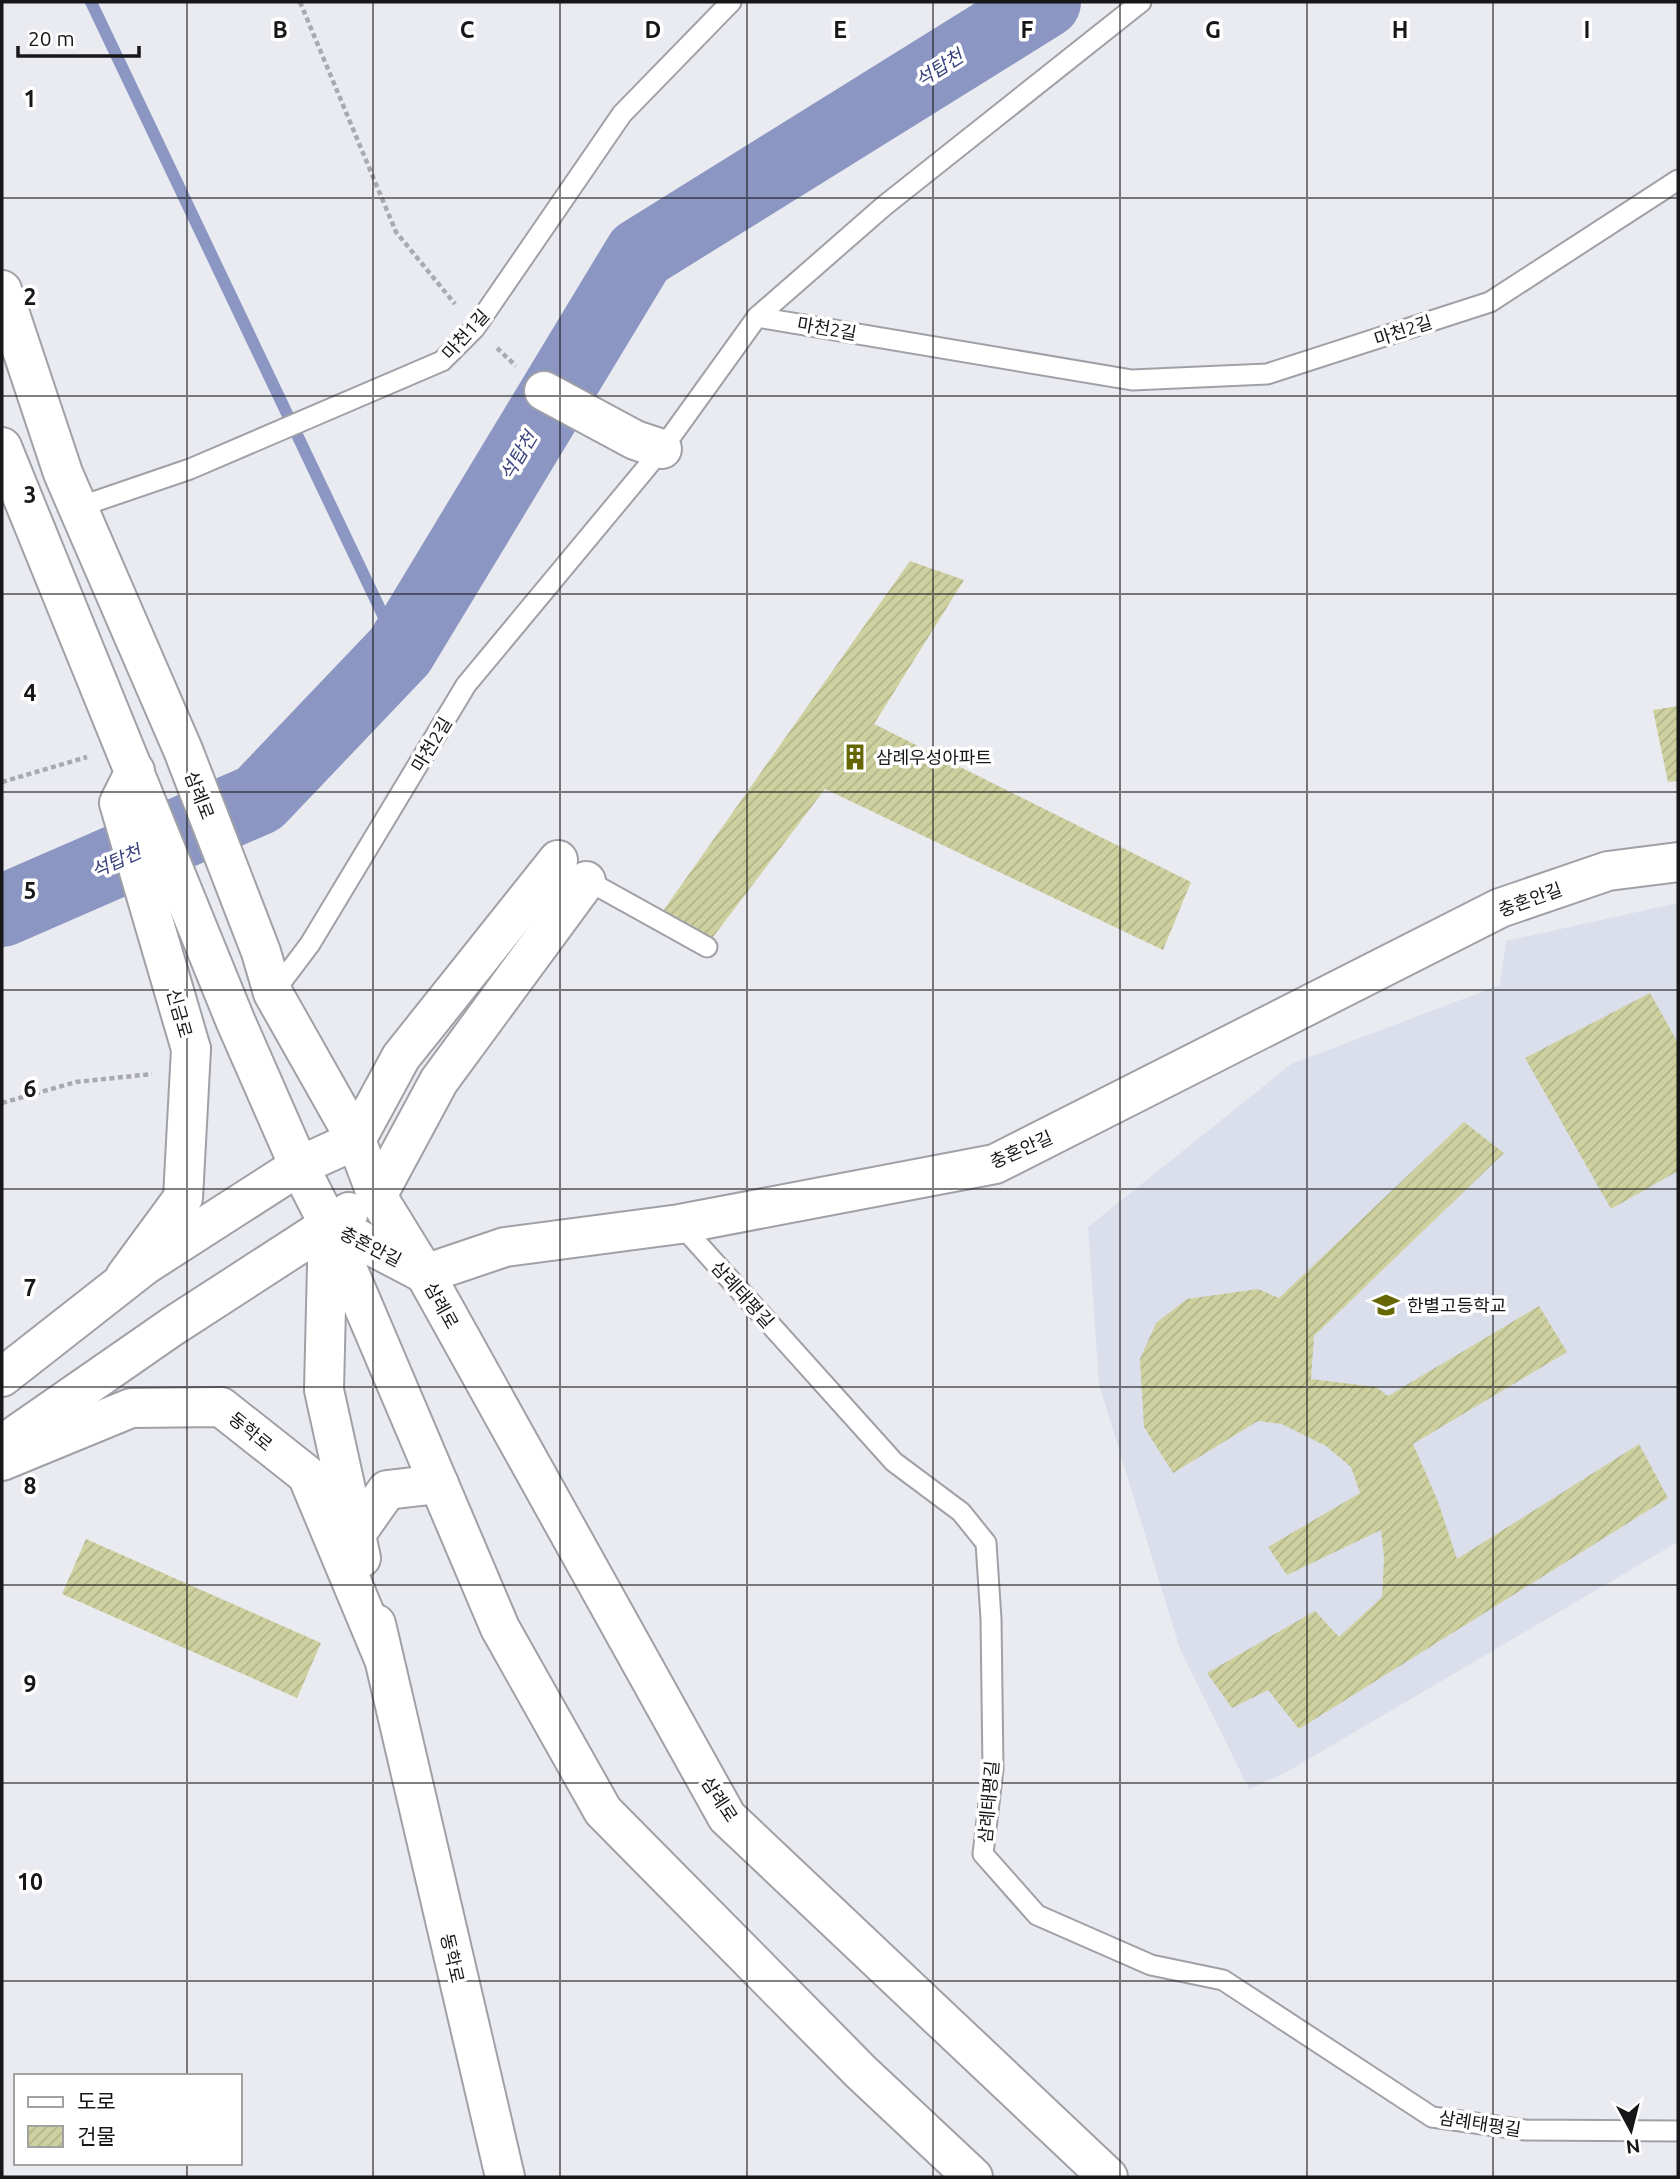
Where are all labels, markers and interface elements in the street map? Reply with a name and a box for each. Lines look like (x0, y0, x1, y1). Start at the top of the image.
scale bar (18, 14, 138, 58)
text: B (272, 17, 288, 42)
text: C (460, 17, 475, 42)
text: D (645, 17, 661, 42)
text: E (833, 17, 847, 42)
text: F (1021, 17, 1034, 42)
text: G (1205, 17, 1221, 42)
text: H (1392, 17, 1408, 42)
text: I (1584, 17, 1590, 42)
text: 20 m (28, 26, 75, 50)
water label: 석탑천 (911, 44, 968, 91)
text: 1 (24, 86, 36, 111)
text: 2 (24, 284, 36, 309)
street label: 마천1길 (438, 305, 492, 363)
street label: 마천2길 (1371, 311, 1435, 349)
street label: 마천2길 (796, 313, 858, 343)
water label: 석탑천 (495, 427, 542, 484)
text: 3 (24, 482, 36, 507)
text: 4 (24, 680, 37, 705)
street label: 마천2길 (407, 713, 455, 775)
building icon: 삼례우성아파트 (840, 742, 870, 772)
place label: 삼례우성아파트 (876, 747, 992, 767)
street label: 삼례로 (182, 768, 218, 822)
water label: 석탑천 (88, 840, 146, 882)
text: 5 (24, 878, 36, 903)
street label: 충혼안길 (1495, 878, 1565, 920)
street label: 신금로 (164, 986, 196, 1040)
text: 6 (24, 1076, 37, 1101)
street label: 충혼안길 (987, 1126, 1055, 1172)
street label: 충혼안길 (337, 1222, 405, 1270)
street label: 삼례태평길 (708, 1257, 778, 1331)
text: 7 (24, 1275, 36, 1300)
street label: 삼례로 (421, 1278, 463, 1332)
school or university icon: 한별고등학교 (1371, 1290, 1401, 1320)
place label: 한별고등학교 (1407, 1295, 1506, 1315)
street label: 동학로 (225, 1408, 277, 1454)
text: 8 (24, 1473, 36, 1498)
text: 9 (24, 1671, 36, 1696)
street label: 삼례태평길 (974, 1760, 1002, 1844)
street label: 삼례로 (698, 1773, 742, 1825)
text: 10 (17, 1869, 43, 1894)
street label: 동학로 (438, 1932, 468, 1984)
legend (14, 2074, 242, 2165)
text: 도로 (77, 2089, 116, 2113)
north arrow (1596, 2095, 1666, 2165)
street label: 삼례태평길 (1438, 2107, 1522, 2139)
text: 건물 (77, 2124, 116, 2148)
text: N (1625, 2135, 1641, 2159)

